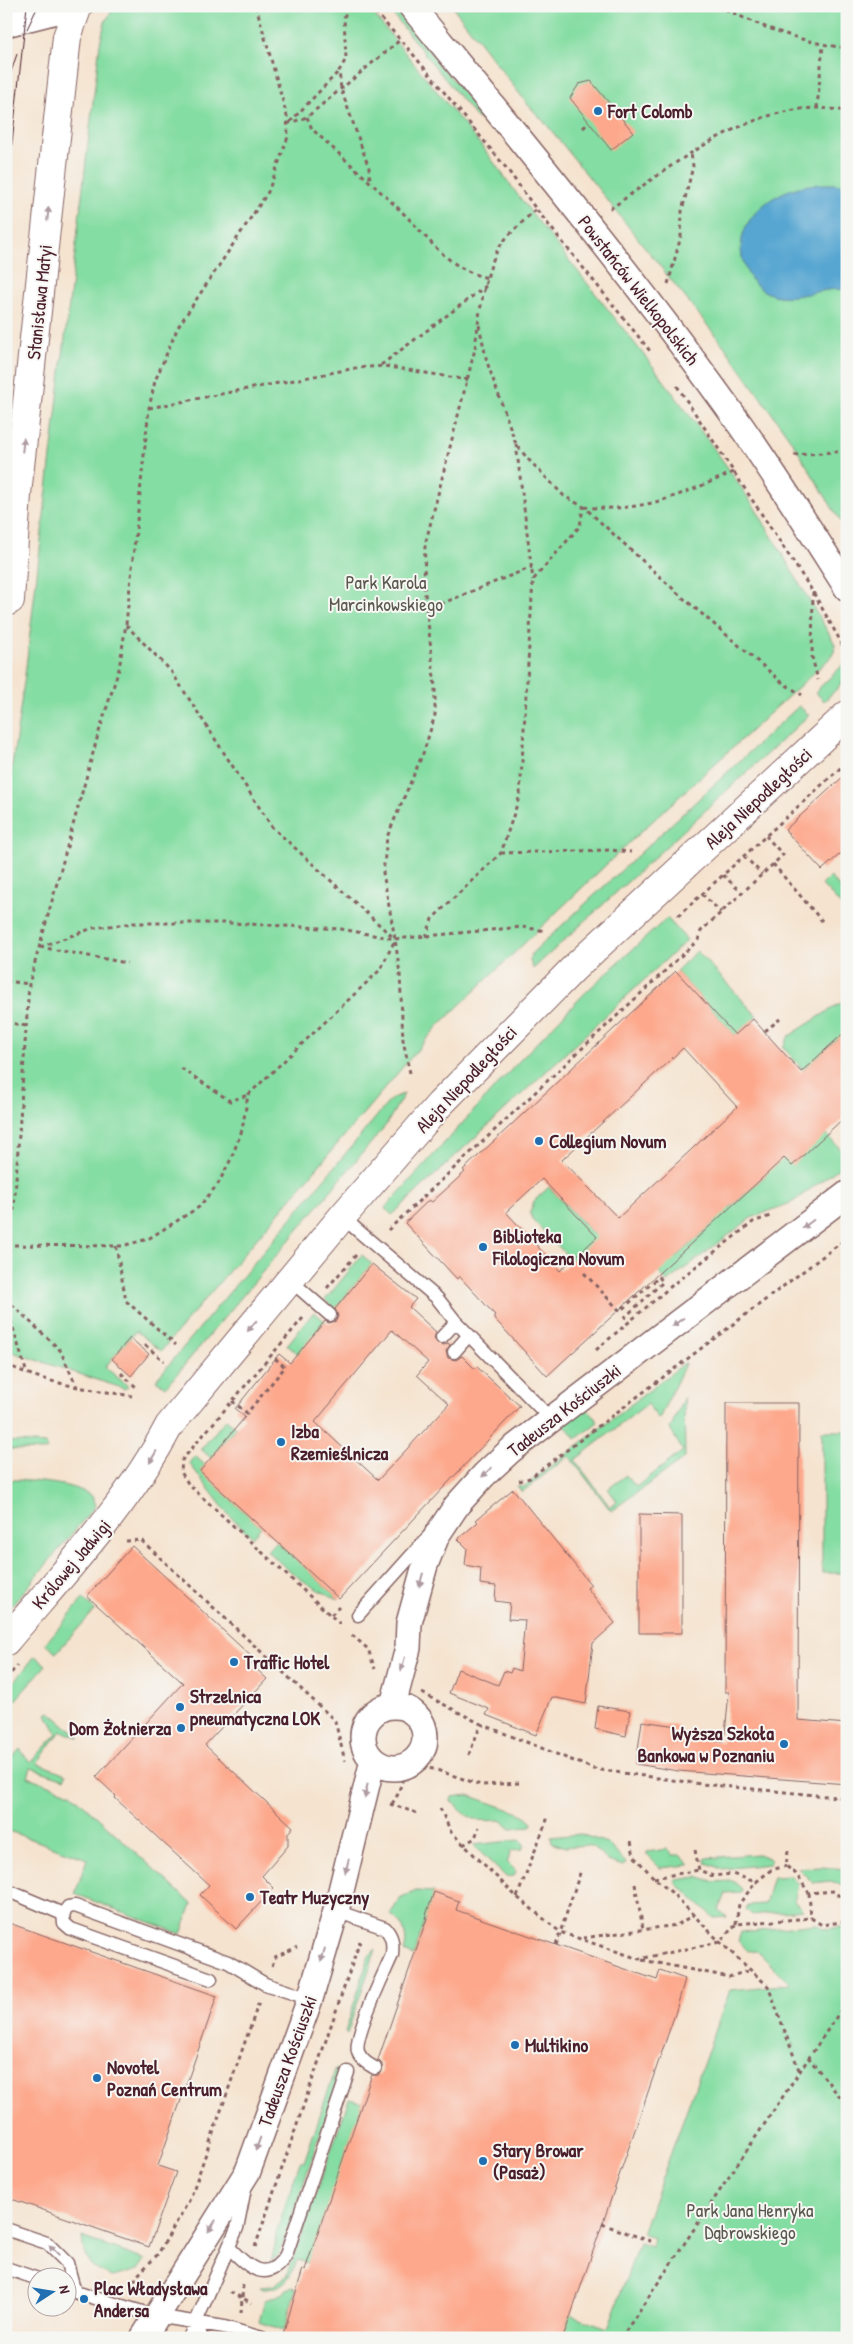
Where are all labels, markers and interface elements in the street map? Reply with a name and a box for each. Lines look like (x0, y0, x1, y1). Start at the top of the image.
place label: Fort Colomb (607, 98, 693, 124)
marker: Fort Colomb (592, 105, 604, 117)
one-way arrow (44, 206, 52, 222)
street label: Powstańców Wielkopolskich (572, 210, 706, 370)
street label: Stanisława Matyi (20, 243, 58, 361)
one-way arrow (19, 437, 27, 453)
park label: Park Karola Marcinkowskiego (329, 569, 443, 617)
street label: Aleja Niepodległości (699, 741, 817, 855)
street label: Aleja Niepodległości (409, 1020, 523, 1138)
place label: Collegium Novum (549, 1128, 666, 1155)
marker: Collegium Novum (533, 1135, 545, 1147)
one-way arrow (801, 1219, 815, 1229)
place label: Biblioteka Filologiczna Novum (492, 1223, 624, 1272)
marker: Biblioteka Filologiczna Novum (477, 1241, 489, 1253)
one-way arrow (672, 1316, 685, 1327)
one-way arrow (247, 1319, 258, 1332)
street label: Tadeusza Kościuszki (502, 1357, 626, 1463)
place label: Izba Rzemieślnicza (291, 1418, 389, 1466)
marker: Izba Rzemieślnicza (275, 1436, 287, 1448)
one-way arrow (149, 1449, 157, 1464)
one-way arrow (481, 1466, 493, 1478)
street label: Królowej Jadwigi (26, 1513, 116, 1615)
one-way arrow (417, 1573, 425, 1588)
place label: Traffic Hotel (243, 1649, 330, 1675)
marker: Traffic Hotel (228, 1656, 240, 1668)
one-way arrow (399, 1657, 407, 1672)
place label: Strzelnica pneumatyczna LOK (190, 1683, 320, 1732)
marker: Strzelnica pneumatyczna LOK (174, 1701, 186, 1713)
place label: Dom Żołnierza (69, 1715, 172, 1741)
place label: Wyższa Szkoła Bankowa w Poznaniu (638, 1720, 775, 1768)
marker: Dom Żołnierza (175, 1722, 187, 1734)
marker: Wyższa Szkoła Bankowa w Poznaniu (778, 1738, 790, 1750)
one-way arrow (362, 1783, 370, 1798)
one-way arrow (343, 1858, 351, 1873)
place label: Teatr Muzyczny (259, 1884, 369, 1911)
marker: Teatr Muzyczny (244, 1891, 256, 1903)
one-way arrow (319, 1947, 327, 1963)
street label: Tadeusza Kościuszki (251, 1992, 323, 2130)
place label: Multikino (525, 2032, 588, 2058)
marker: Multikino (509, 2039, 521, 2051)
place label: Novotel Poznań Centrum (107, 2054, 222, 2102)
marker: Novotel Poznań Centrum (91, 2072, 103, 2084)
one-way arrow (254, 2137, 262, 2152)
place label: Stary Browar (Pasaż) (493, 2137, 584, 2185)
marker: Stary Browar (Pasaż) (477, 2155, 489, 2167)
park label: Park Jana Henryka Dąbrowskiego (687, 2197, 814, 2245)
one-way arrow (207, 2219, 217, 2233)
one-way arrow (49, 2244, 61, 2256)
north arrow (28, 2266, 78, 2316)
place label: Plac Władysława Andersa (94, 2275, 208, 2323)
text: N (55, 2284, 75, 2295)
marker: Plac Władysława Andersa (78, 2293, 90, 2305)

